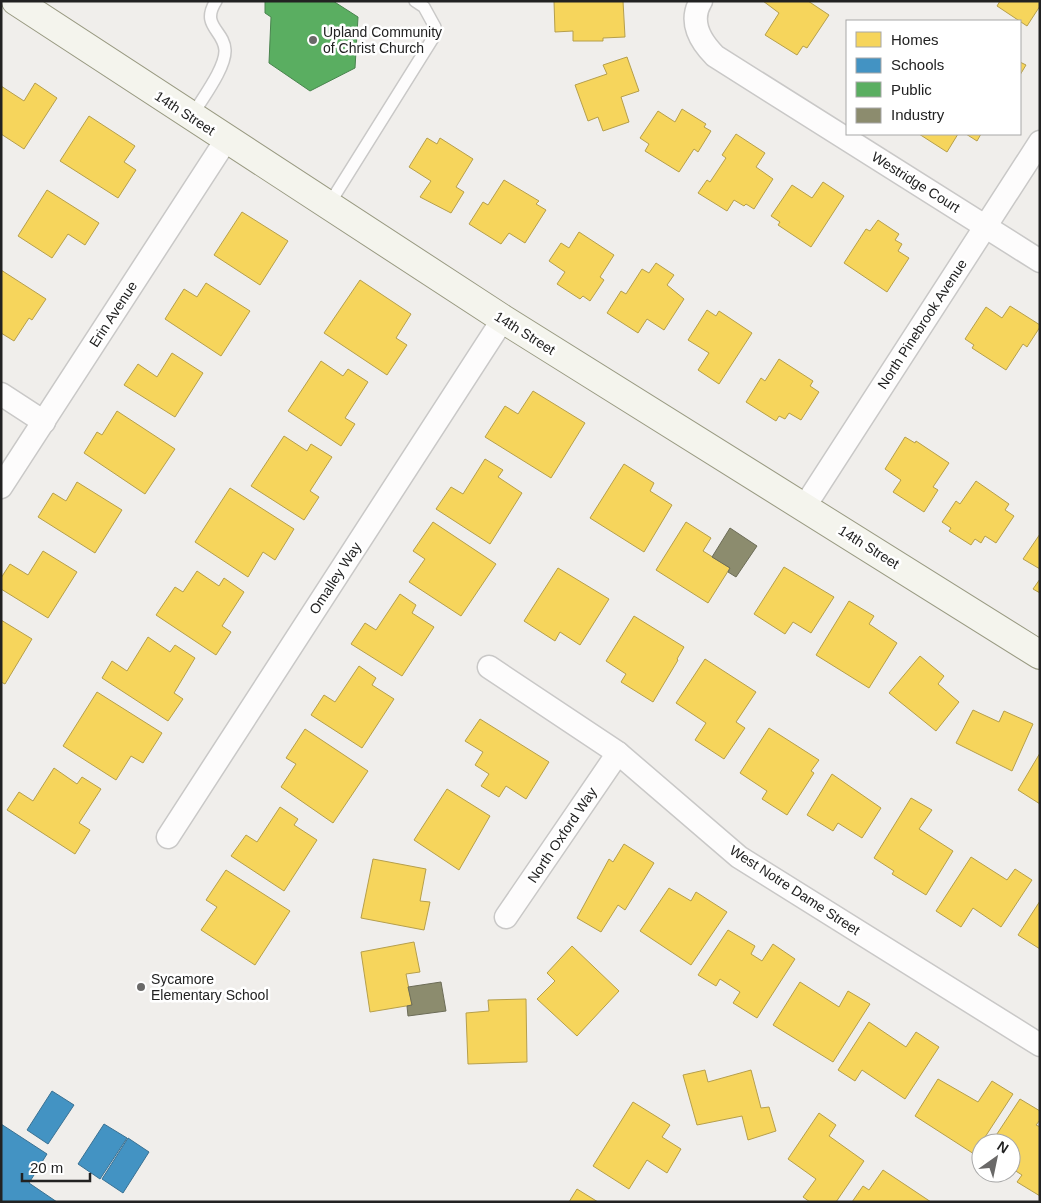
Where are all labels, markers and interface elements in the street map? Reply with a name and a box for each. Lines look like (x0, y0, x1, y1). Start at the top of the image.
legend (846, 20, 1021, 135)
place label: Upland Community of Christ Church (323, 24, 442, 56)
text: Homes (891, 31, 939, 48)
marker: Upland Community of Christ Church (307, 34, 319, 46)
text: Schools (891, 56, 944, 73)
text: Public (891, 81, 932, 98)
street label: 14th Street (152, 88, 218, 138)
text: Industry (891, 106, 945, 123)
street label: Westridge Court (869, 148, 963, 216)
street label: North Pinebrook Avenue (874, 256, 970, 392)
street label: Erin Avenue (86, 278, 140, 350)
street label: 14th Street (492, 308, 558, 358)
street label: 14th Street (836, 522, 902, 572)
street label: Omalley Way (306, 539, 364, 617)
street label: North Oxford Way (524, 784, 600, 886)
street label: West Notre Dame Street (727, 842, 863, 938)
place label: Sycamore Elementary School (151, 971, 269, 1003)
marker: Sycamore Elementary School (135, 981, 147, 993)
north arrow (971, 1133, 1021, 1183)
text: N (994, 1138, 1012, 1157)
scale bar (22, 1150, 90, 1182)
text: 20 m (30, 1159, 63, 1176)

